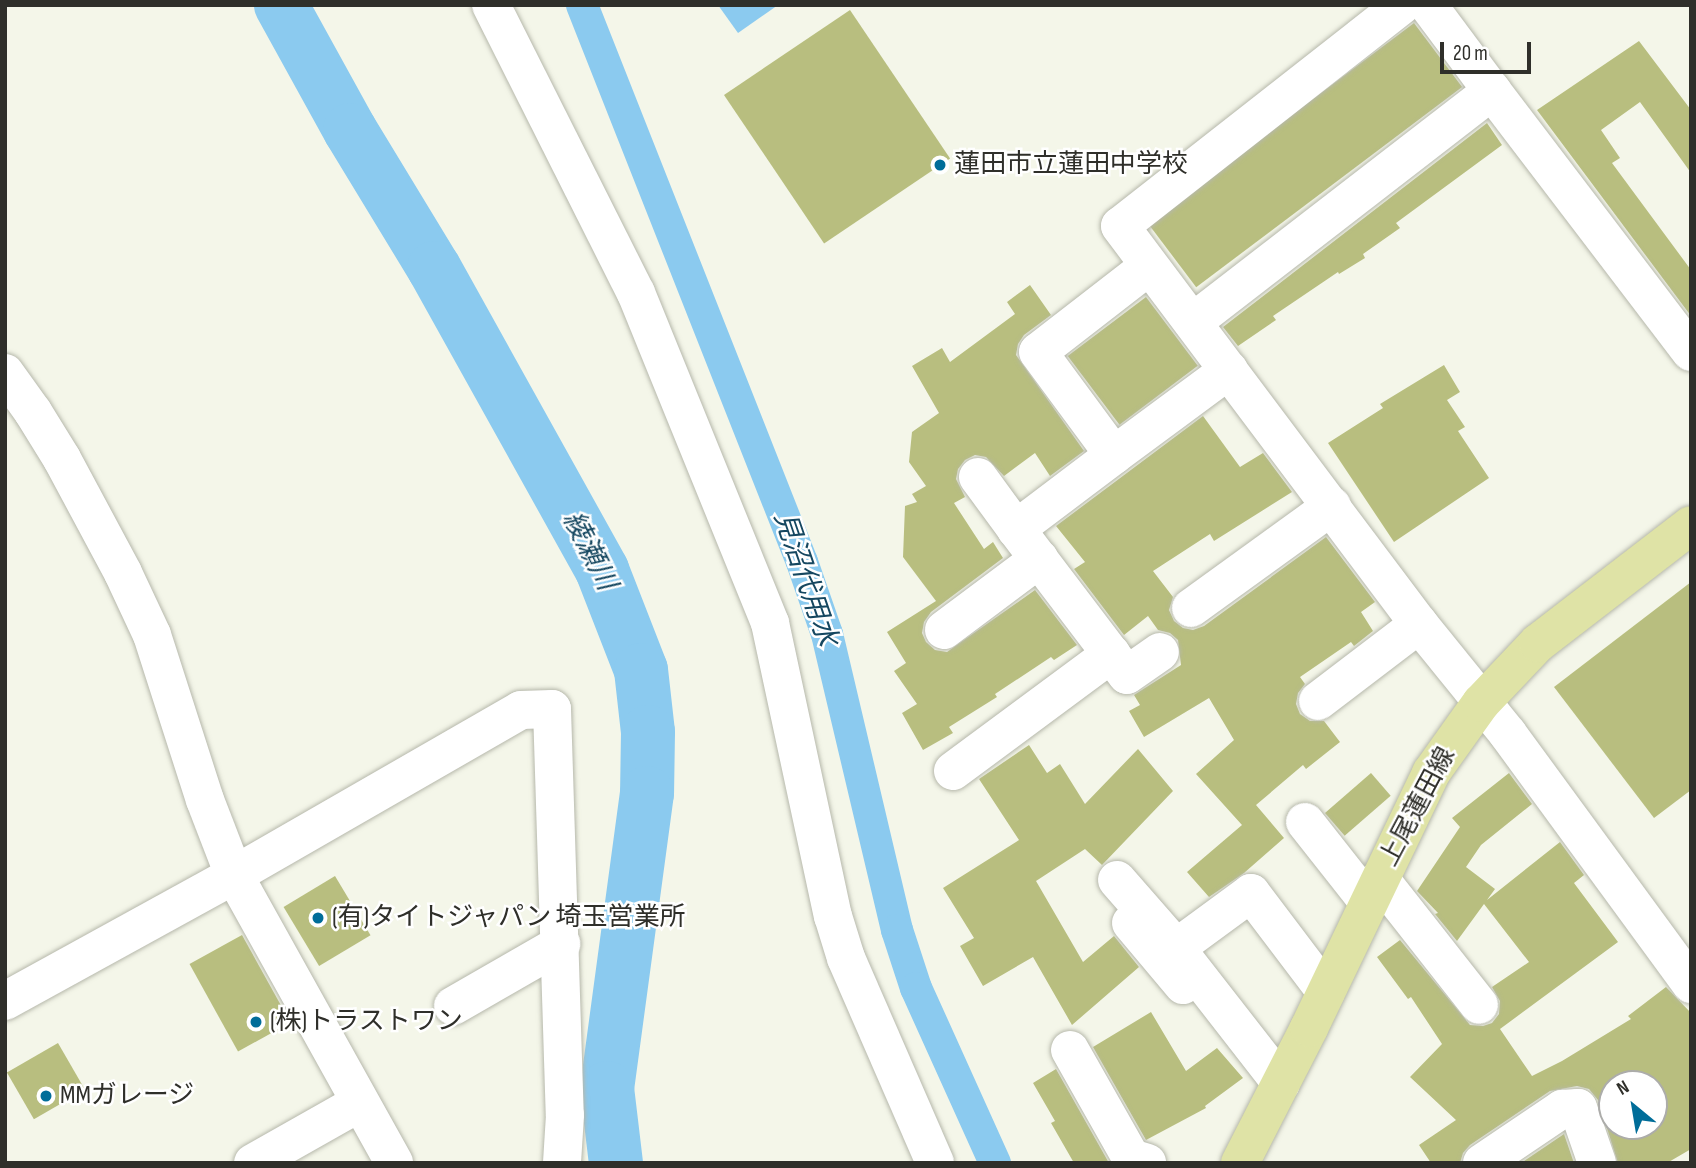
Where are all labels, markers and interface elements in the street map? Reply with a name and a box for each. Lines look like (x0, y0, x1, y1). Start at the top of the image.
scale bar (1444, 28, 1535, 72)
text: 20 m (1453, 41, 1488, 66)
place label: 蓮田市立蓮田中学校 (954, 149, 1188, 181)
marker: 蓮田市立蓮田中学校 (932, 157, 948, 173)
water label: 綾瀬川 (555, 506, 623, 596)
water label: 見沼代用水 (766, 507, 844, 651)
street label: 上尾蓮田線 (1374, 742, 1462, 872)
place label: (有)タイトジャパン 埼玉営業所 (332, 902, 685, 934)
marker: (有)タイトジャパン 埼玉営業所 (310, 910, 326, 926)
place label: (株)トラストワン (270, 1006, 463, 1038)
marker: (株)トラストワン (248, 1014, 264, 1030)
north arrow (1598, 1070, 1668, 1140)
text: N (1613, 1076, 1633, 1101)
place label: MMガレージ (60, 1080, 195, 1112)
marker: MMガレージ (38, 1088, 54, 1104)

